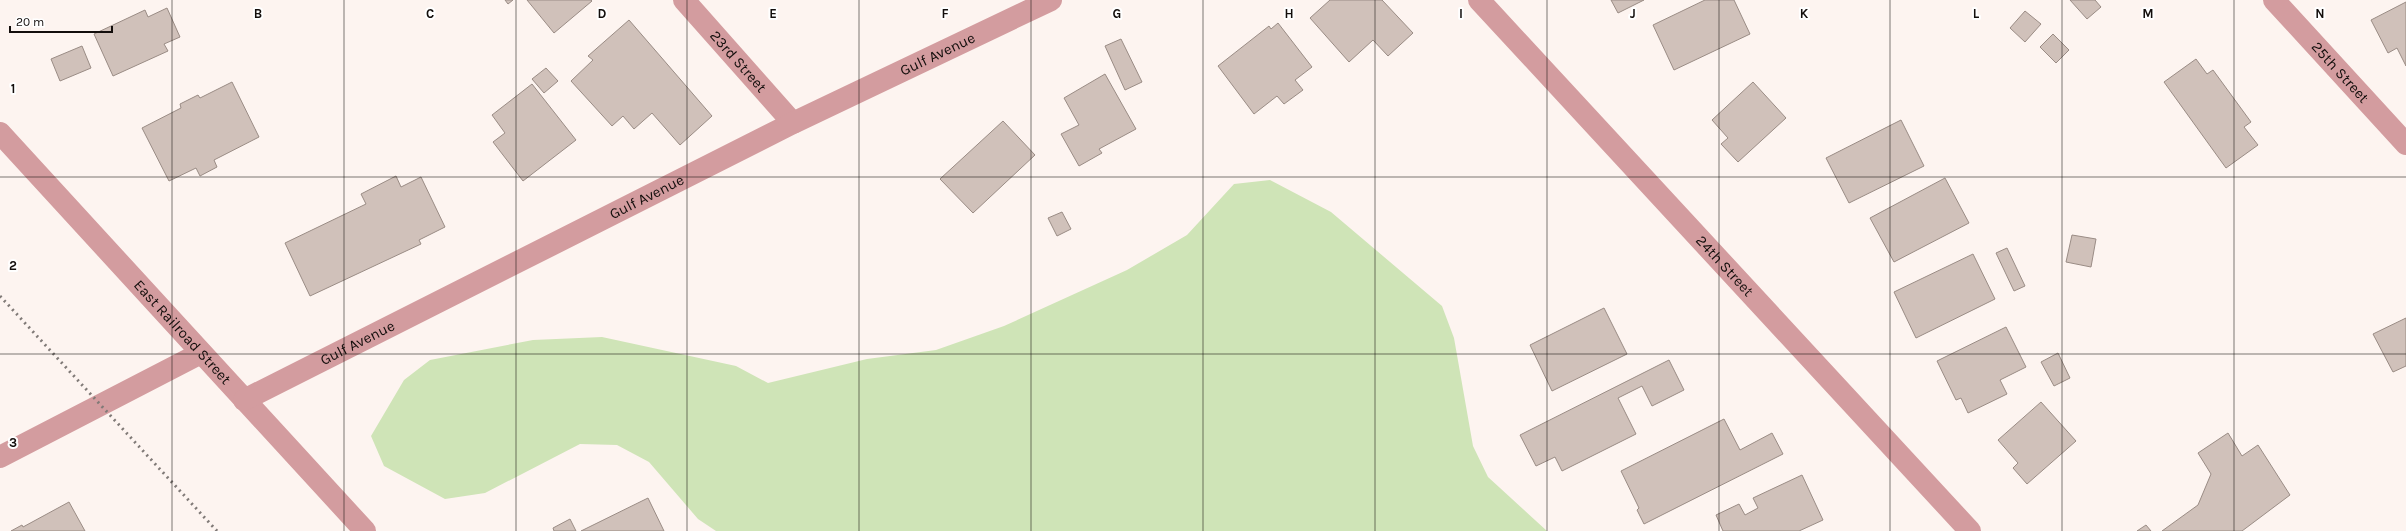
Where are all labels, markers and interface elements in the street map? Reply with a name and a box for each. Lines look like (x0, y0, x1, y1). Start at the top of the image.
text: B (254, 6, 262, 21)
text: C (426, 6, 434, 21)
text: D (598, 6, 607, 21)
text: E (769, 6, 777, 21)
text: F (941, 6, 949, 21)
text: G (1113, 6, 1121, 21)
text: H (1284, 6, 1294, 21)
text: I (1459, 6, 1463, 21)
text: J (1630, 6, 1636, 21)
text: K (1800, 6, 1809, 21)
text: L (1973, 6, 1980, 21)
text: M (2142, 6, 2154, 21)
text: N (2315, 6, 2325, 21)
scale bar (10, 8, 112, 34)
text: 20 m (16, 15, 44, 29)
street label: 23rd Street (706, 27, 771, 96)
street label: Gulf Avenue (897, 29, 978, 80)
street label: 25th Street (2308, 38, 2373, 107)
text: 1 (11, 81, 15, 96)
street label: Gulf Avenue (606, 171, 687, 223)
street label: 24th Street (1692, 232, 1758, 300)
text: 2 (9, 258, 17, 273)
street label: East Railroad Street (130, 276, 235, 388)
street label: Gulf Avenue (317, 316, 398, 369)
text: 3 (9, 435, 17, 450)

